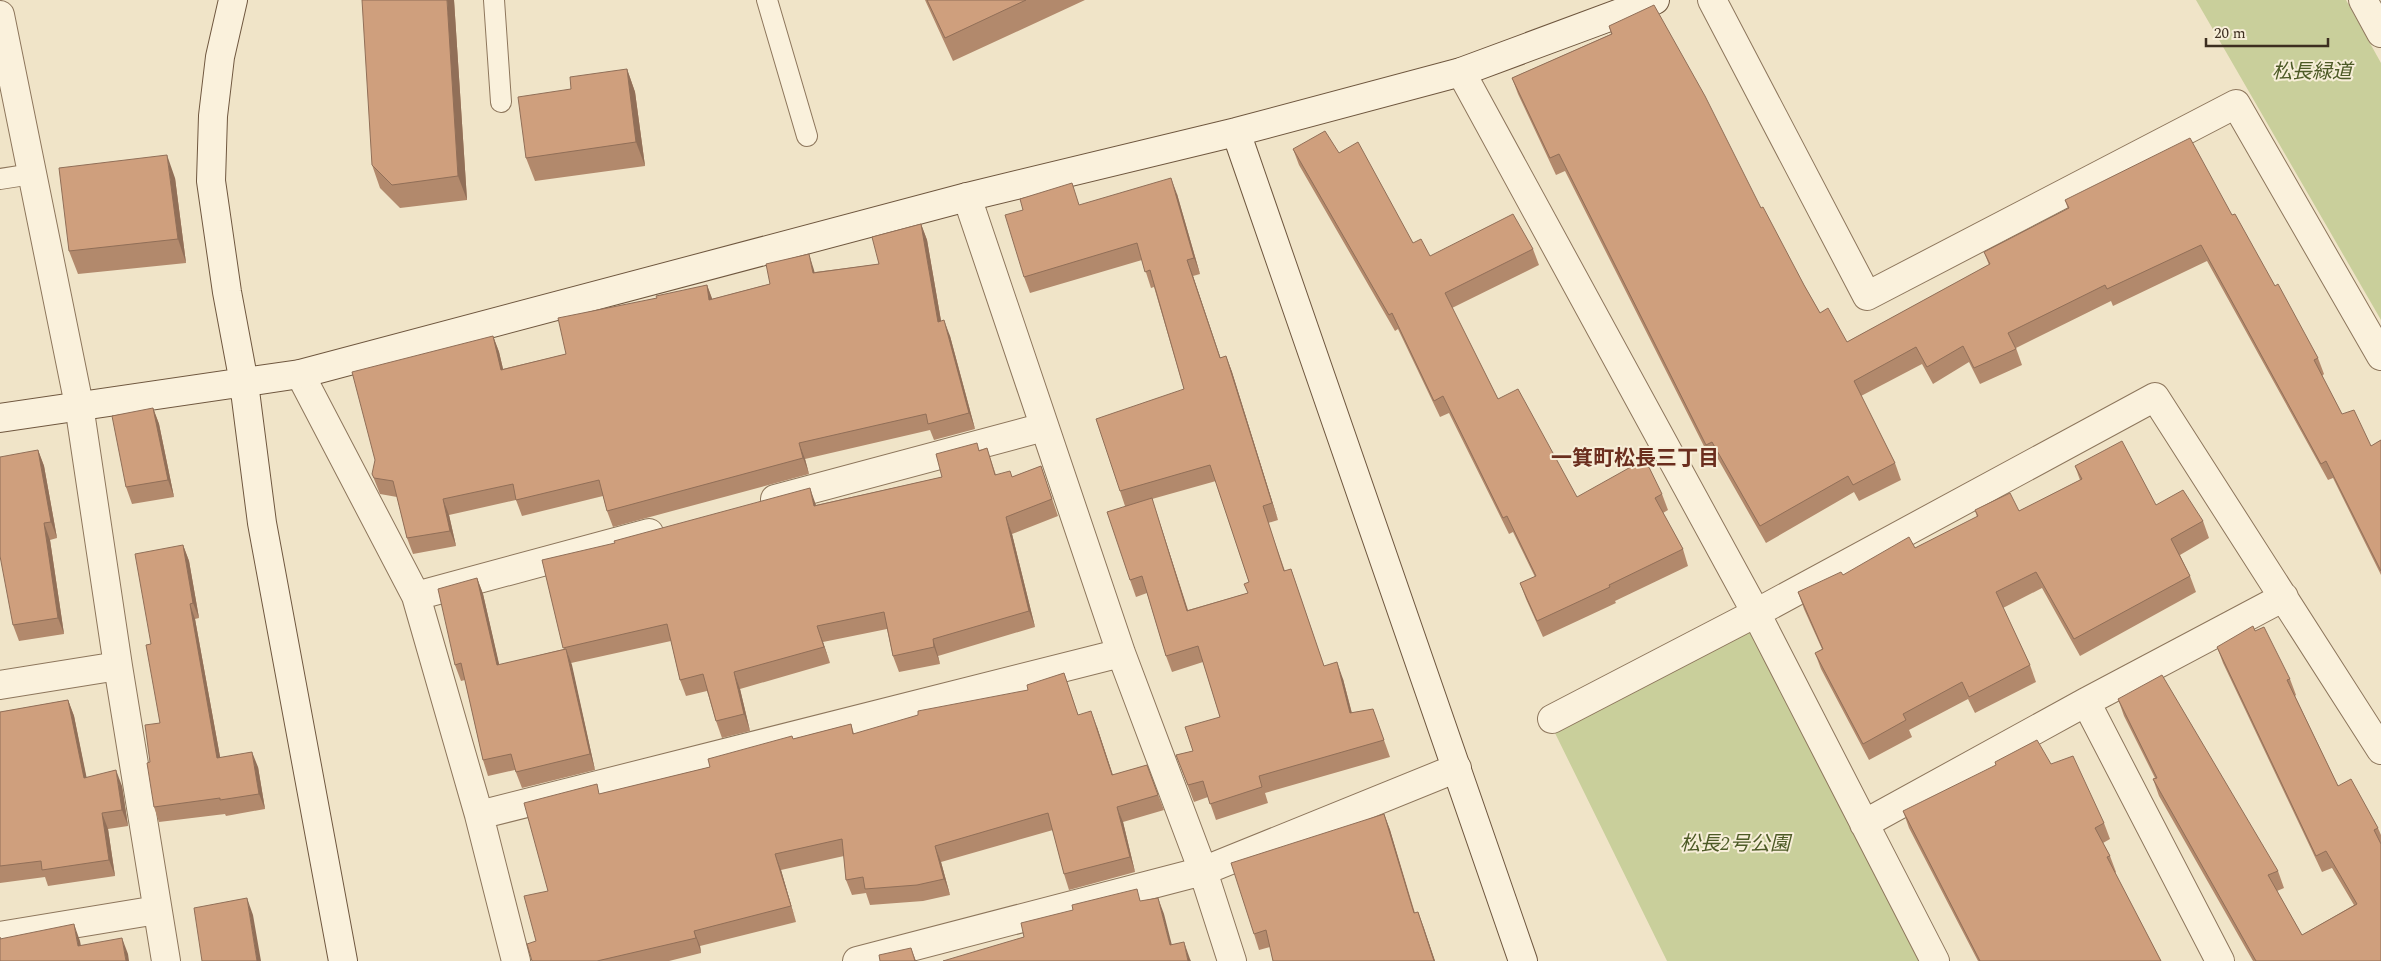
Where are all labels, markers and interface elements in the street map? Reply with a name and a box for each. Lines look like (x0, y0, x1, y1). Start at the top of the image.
scale bar (2206, 15, 2328, 47)
text: 20 m (2214, 22, 2246, 45)
park label: 松長緑道 (2272, 57, 2355, 87)
district label: 一箕町松長三丁目 (1551, 443, 1719, 475)
park label: 松長2号公園 (1680, 829, 1793, 859)

